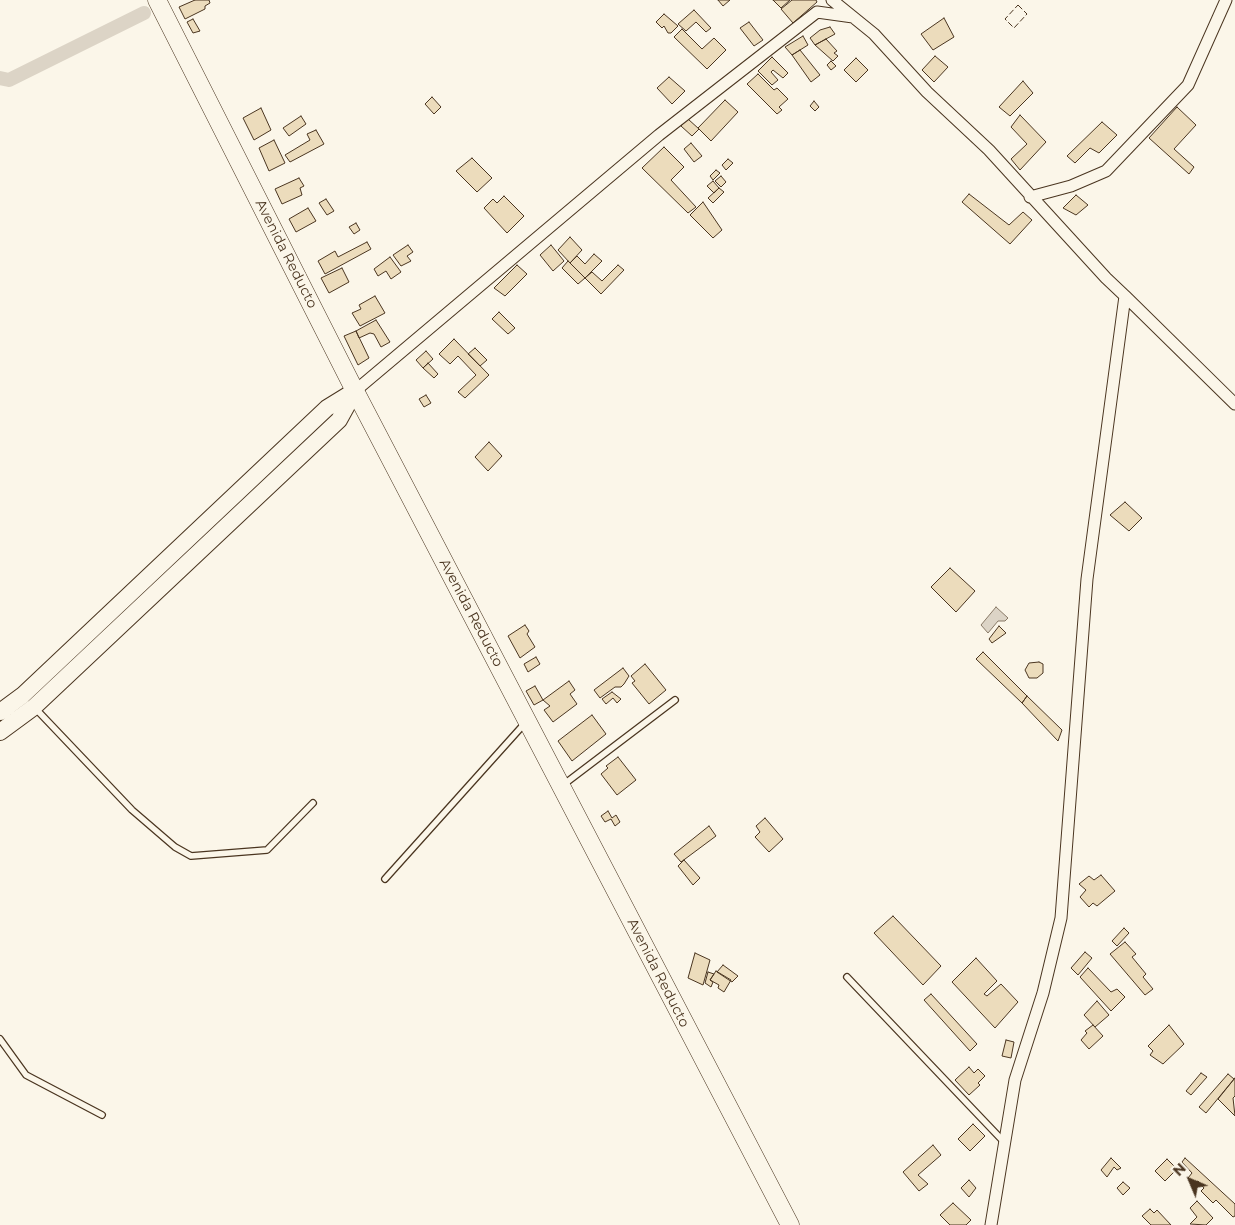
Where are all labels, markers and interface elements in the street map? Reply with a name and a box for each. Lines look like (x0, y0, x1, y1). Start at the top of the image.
street label: Avenida Reducto (251, 197, 321, 311)
street label: Avenida Reducto (435, 556, 507, 670)
street label: Avenida Reducto (623, 916, 693, 1030)
north arrow (1165, 1155, 1215, 1205)
text: N (1169, 1159, 1190, 1180)

